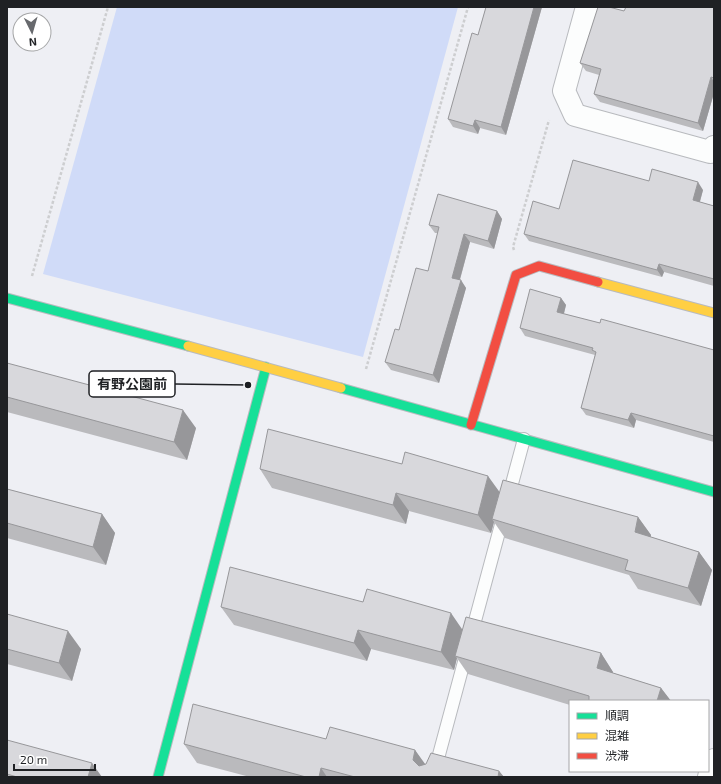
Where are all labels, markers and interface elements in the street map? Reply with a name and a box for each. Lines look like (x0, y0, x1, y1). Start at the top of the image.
north arrow (12, 12, 52, 52)
text: N (28, 36, 37, 49)
callout: 有野公園前 (89, 371, 175, 397)
text: 有野公園前 (97, 375, 167, 392)
legend (569, 700, 709, 772)
text: 順調 (605, 708, 629, 722)
text: 混雑 (605, 728, 629, 742)
scale bar (14, 746, 95, 772)
text: 渋滞 (605, 748, 629, 762)
text: 20 m (20, 752, 47, 766)

